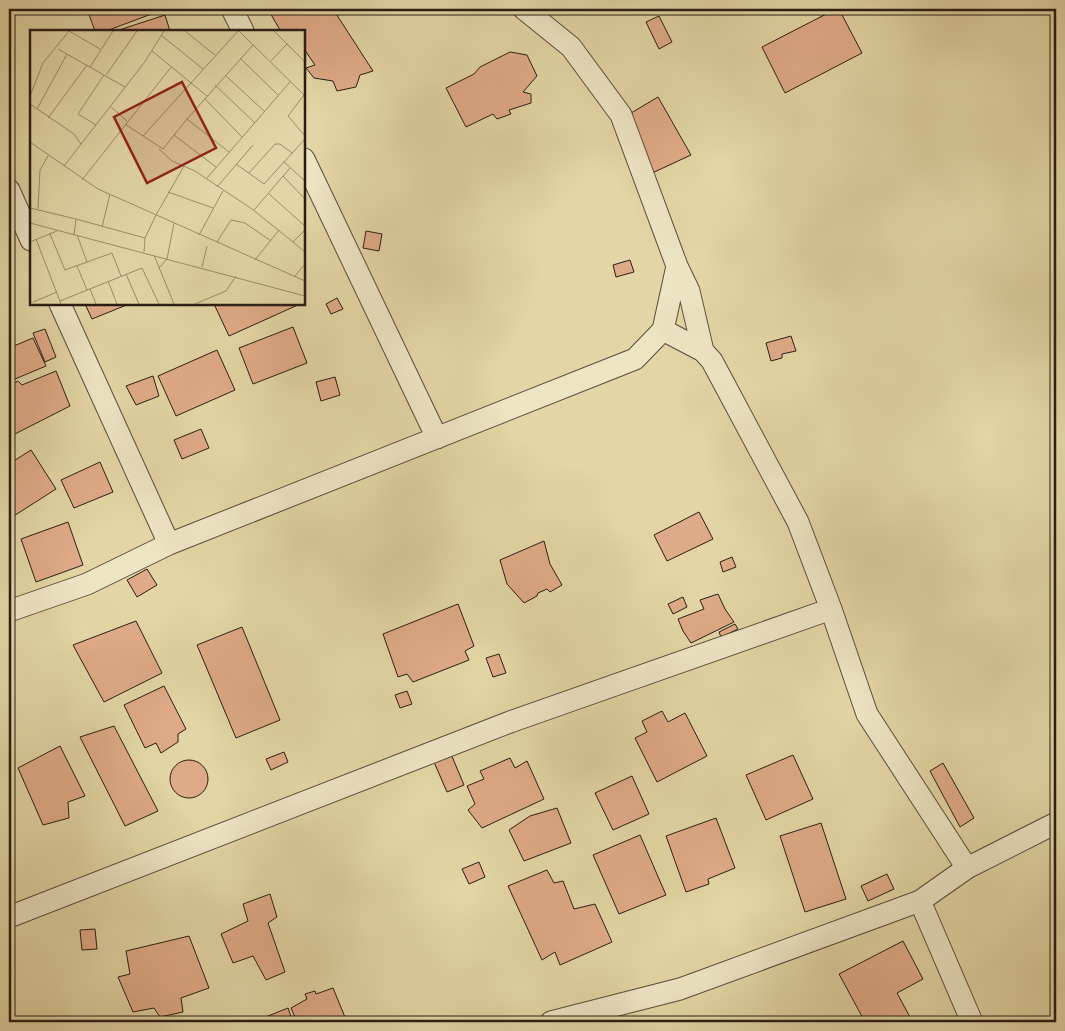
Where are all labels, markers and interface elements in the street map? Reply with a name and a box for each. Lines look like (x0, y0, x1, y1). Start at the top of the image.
inset map (30, 30, 305, 305)

